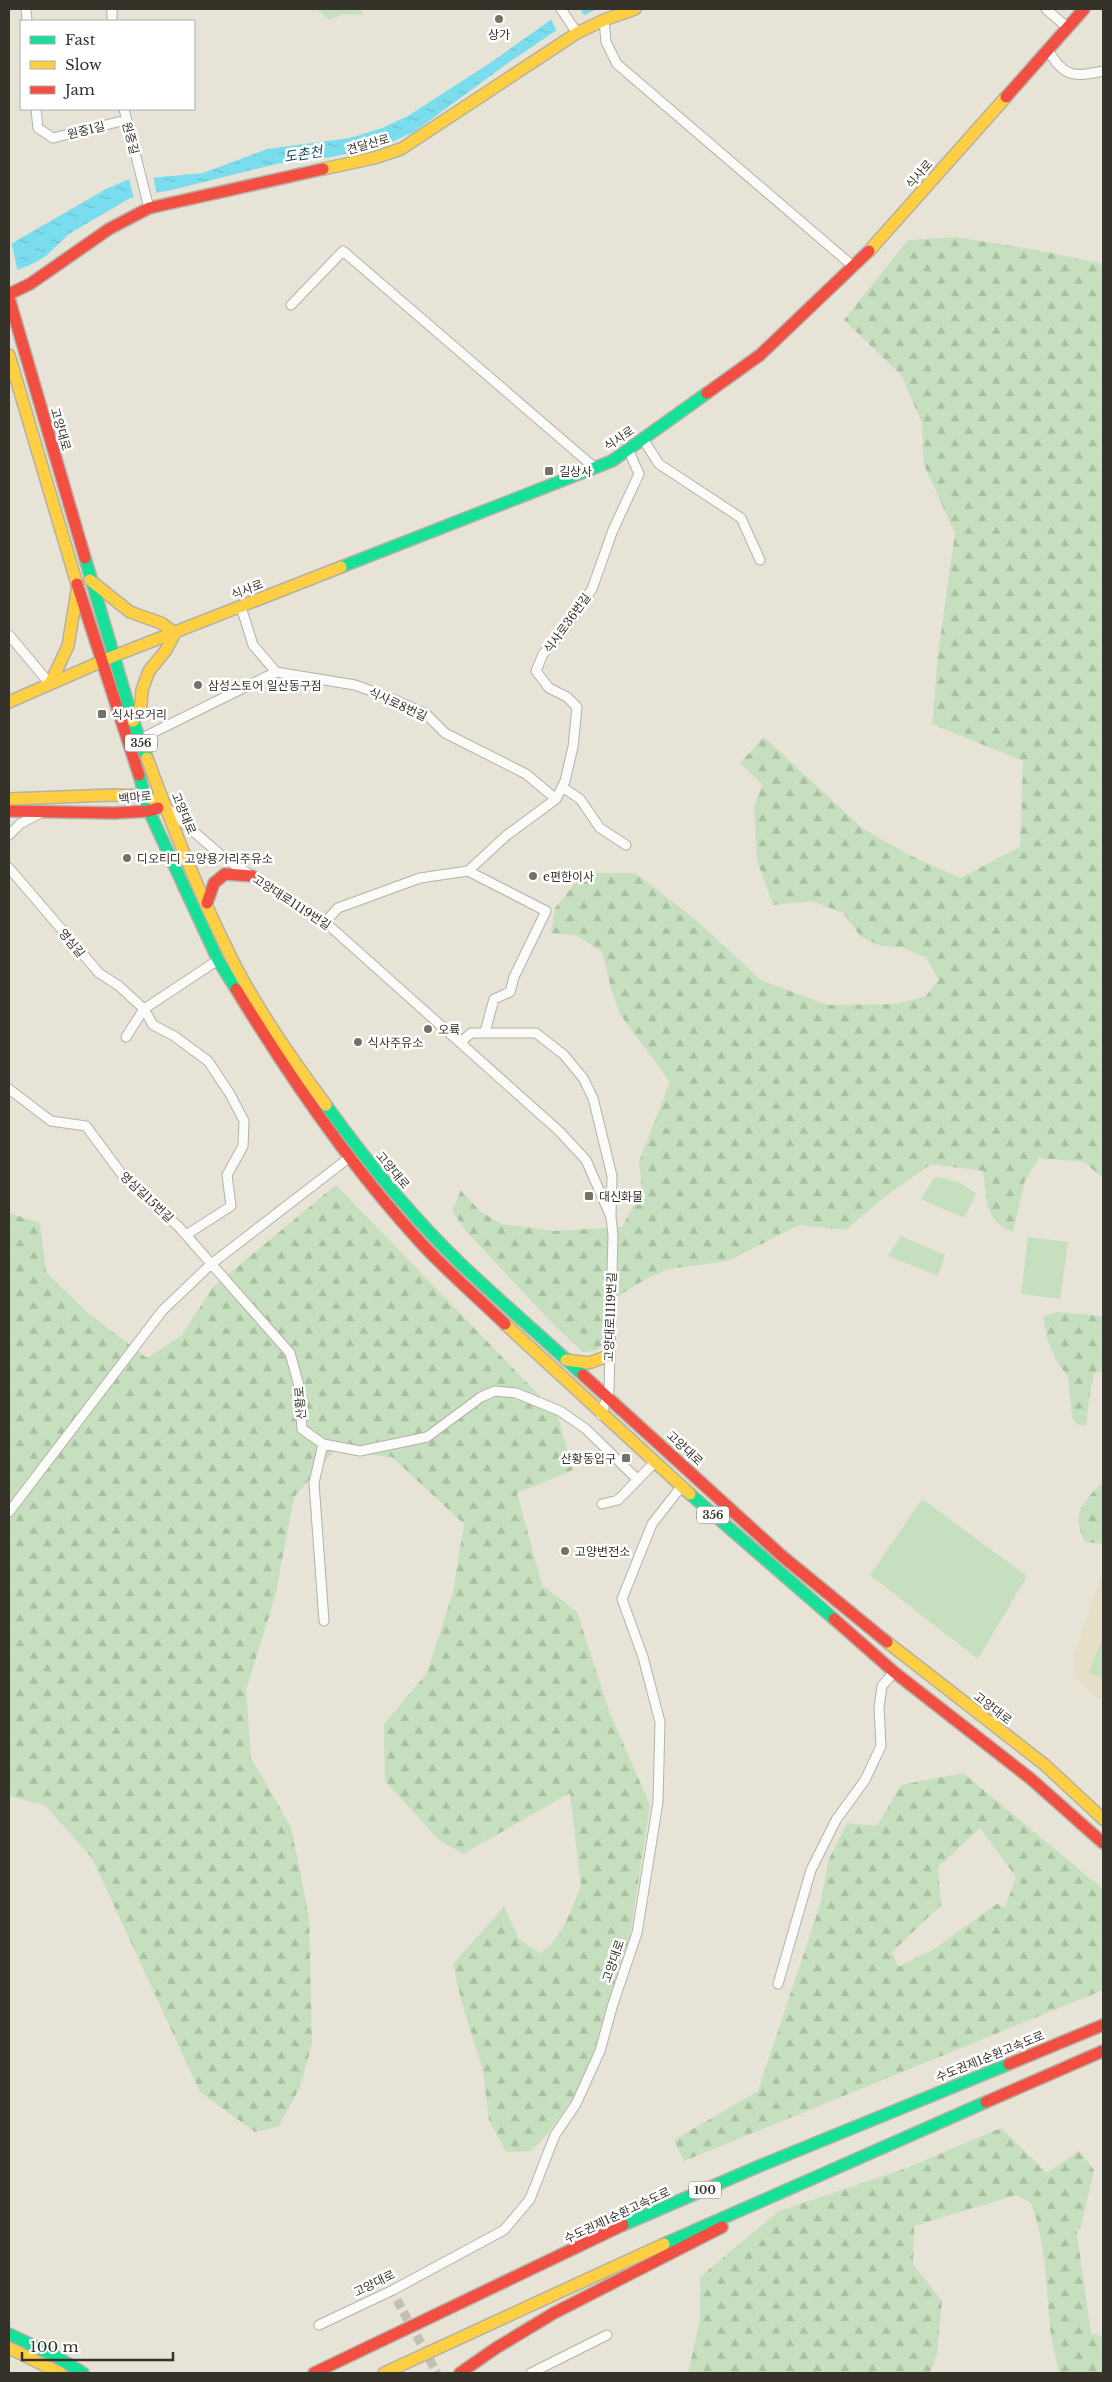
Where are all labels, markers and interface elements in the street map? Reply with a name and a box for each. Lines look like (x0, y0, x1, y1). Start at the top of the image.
marker: 상가 (493, 13, 505, 25)
legend (20, 20, 195, 110)
place label: 상가 (488, 27, 510, 42)
text: Fast (65, 30, 96, 49)
text: Slow (65, 55, 102, 74)
text: Jam (63, 80, 95, 99)
street label: 원중1길 (66, 118, 106, 142)
street label: 원중길 (119, 120, 143, 156)
street label: 견달산로 (345, 131, 391, 157)
water label: 도촌천 (283, 142, 325, 166)
street label: 식사로 (902, 157, 936, 191)
street label: 고양대로 (48, 406, 74, 452)
street label: 식사로 (601, 423, 637, 453)
place label: 길상사 (559, 464, 592, 479)
marker: 길상사 (543, 465, 555, 477)
street label: 식사로 (229, 576, 265, 602)
street label: 식사로36번길 (540, 590, 594, 656)
place label: 삼성스토어 일산동구점 (208, 678, 322, 693)
marker: 삼성스토어 일산동구점 (192, 679, 204, 691)
street label: 식사로8번길 (367, 684, 429, 724)
place label: 식사오거리 (112, 707, 167, 722)
marker: 식사오거리 (96, 708, 108, 720)
road number: 356 (125, 734, 157, 751)
street label: 백마로 (118, 788, 152, 806)
street label: 고양대로 (168, 790, 200, 836)
place label: 디오티디 고양용가리주유소 (137, 851, 273, 866)
marker: 디오티디 고양용가리주유소 (121, 852, 133, 864)
place label: e편한이사 (543, 869, 594, 884)
marker: e편한이사 (527, 870, 539, 882)
street label: 고양대로1119번길 (250, 871, 334, 933)
street label: 영심길 (56, 925, 88, 961)
place label: 오륙 (438, 1022, 460, 1037)
marker: 오륙 (422, 1023, 434, 1035)
place label: 식사주유소 (368, 1035, 423, 1050)
marker: 식사주유소 (352, 1036, 364, 1048)
street label: 고양대로 (373, 1148, 413, 1192)
street label: 영심길15번길 (117, 1169, 177, 1225)
place label: 대신화물 (599, 1189, 643, 1204)
marker: 대신화물 (583, 1190, 595, 1202)
street label: 고양대로1119번길 (601, 1272, 619, 1362)
street label: 산황로 (291, 1386, 309, 1420)
street label: 고양대로 (664, 1427, 706, 1469)
place label: 산황동입구 (561, 1451, 616, 1466)
marker: 산황동입구 (620, 1452, 632, 1464)
road number: 356 (697, 1506, 729, 1524)
place label: 고양변전소 (575, 1544, 630, 1559)
marker: 고양변전소 (559, 1545, 571, 1557)
street label: 고양대로 (971, 1688, 1015, 1728)
street label: 고양대로 (599, 1938, 627, 1984)
street label: 수도권제1순환고속도로 (934, 2027, 1046, 2085)
road number: 100 (689, 2182, 721, 2198)
street label: 수도권제1순환고속도로 (561, 2184, 673, 2246)
street label: 고양대로 (351, 2267, 397, 2299)
scale bar (22, 2330, 174, 2362)
text: 100 m (30, 2337, 79, 2356)

